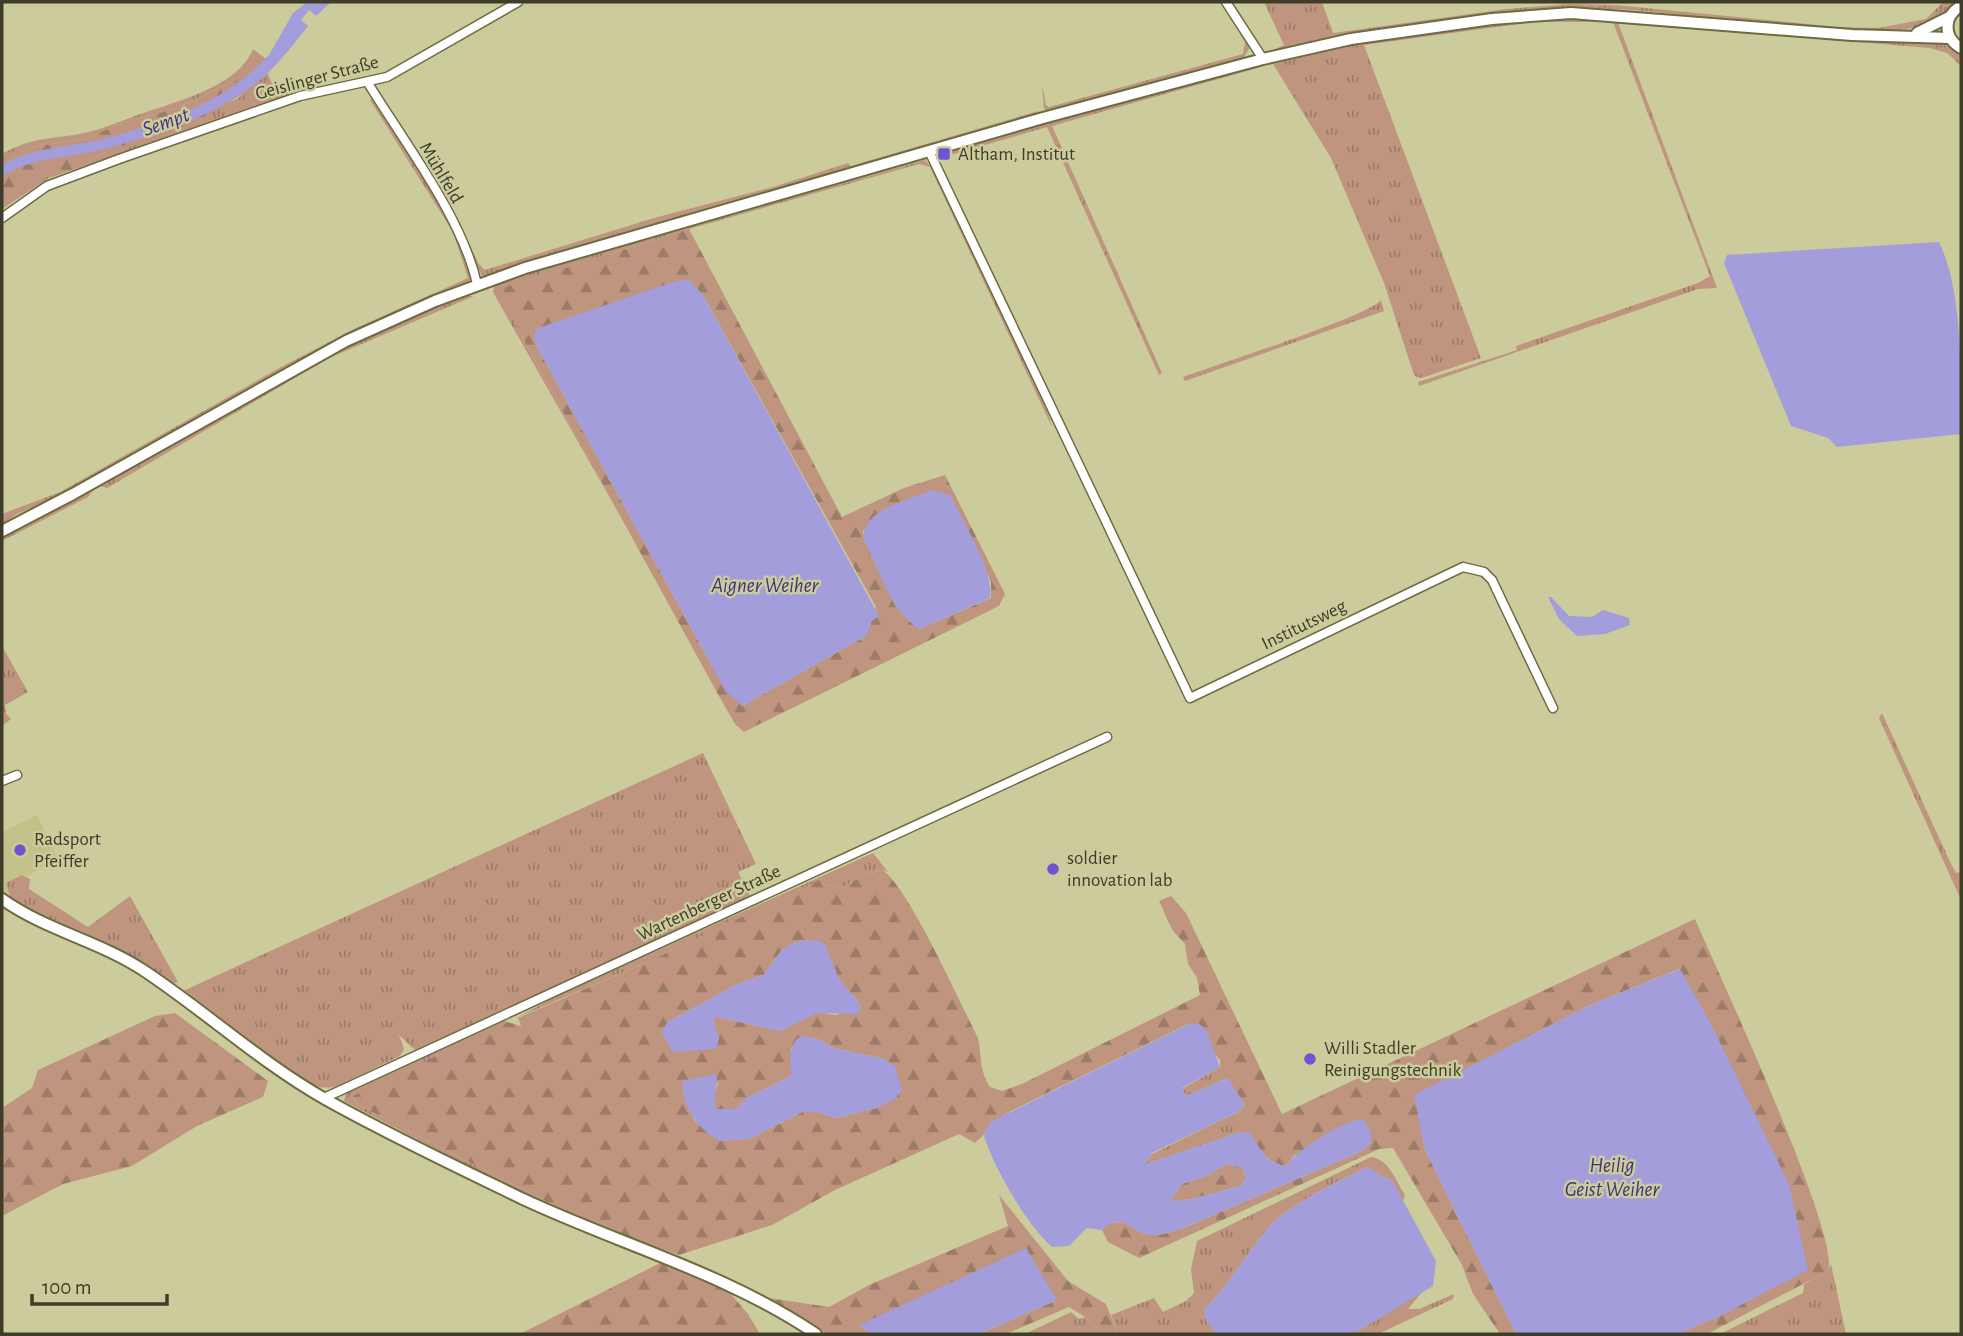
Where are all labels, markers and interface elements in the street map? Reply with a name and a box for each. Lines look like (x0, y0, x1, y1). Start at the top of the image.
street label: Geislinger Straße (253, 52, 381, 104)
water label: Sempt (140, 104, 193, 141)
street label: Mühlfeld (415, 139, 467, 207)
place label: Altham, Institut (958, 145, 1075, 164)
marker: Altham, Institut (936, 146, 952, 162)
water label: Aigner Weiher (711, 575, 820, 596)
street label: Institutsweg (1259, 596, 1350, 654)
place label: Radsport Pfeiffer (34, 830, 101, 871)
marker: Radsport Pfeiffer (12, 842, 28, 858)
place label: soldier innovation lab (1067, 849, 1173, 890)
street label: Wartenberger Straße (634, 861, 784, 945)
marker: soldier innovation lab (1045, 861, 1061, 877)
place label: Willi Stadler Reinigungstechnik (1324, 1039, 1461, 1080)
marker: Willi Stadler Reinigungstechnik (1302, 1051, 1318, 1067)
water label: Heilig Geist Weiher (1565, 1155, 1661, 1200)
scale bar (32, 1262, 166, 1306)
text: 100 m (42, 1277, 92, 1298)

